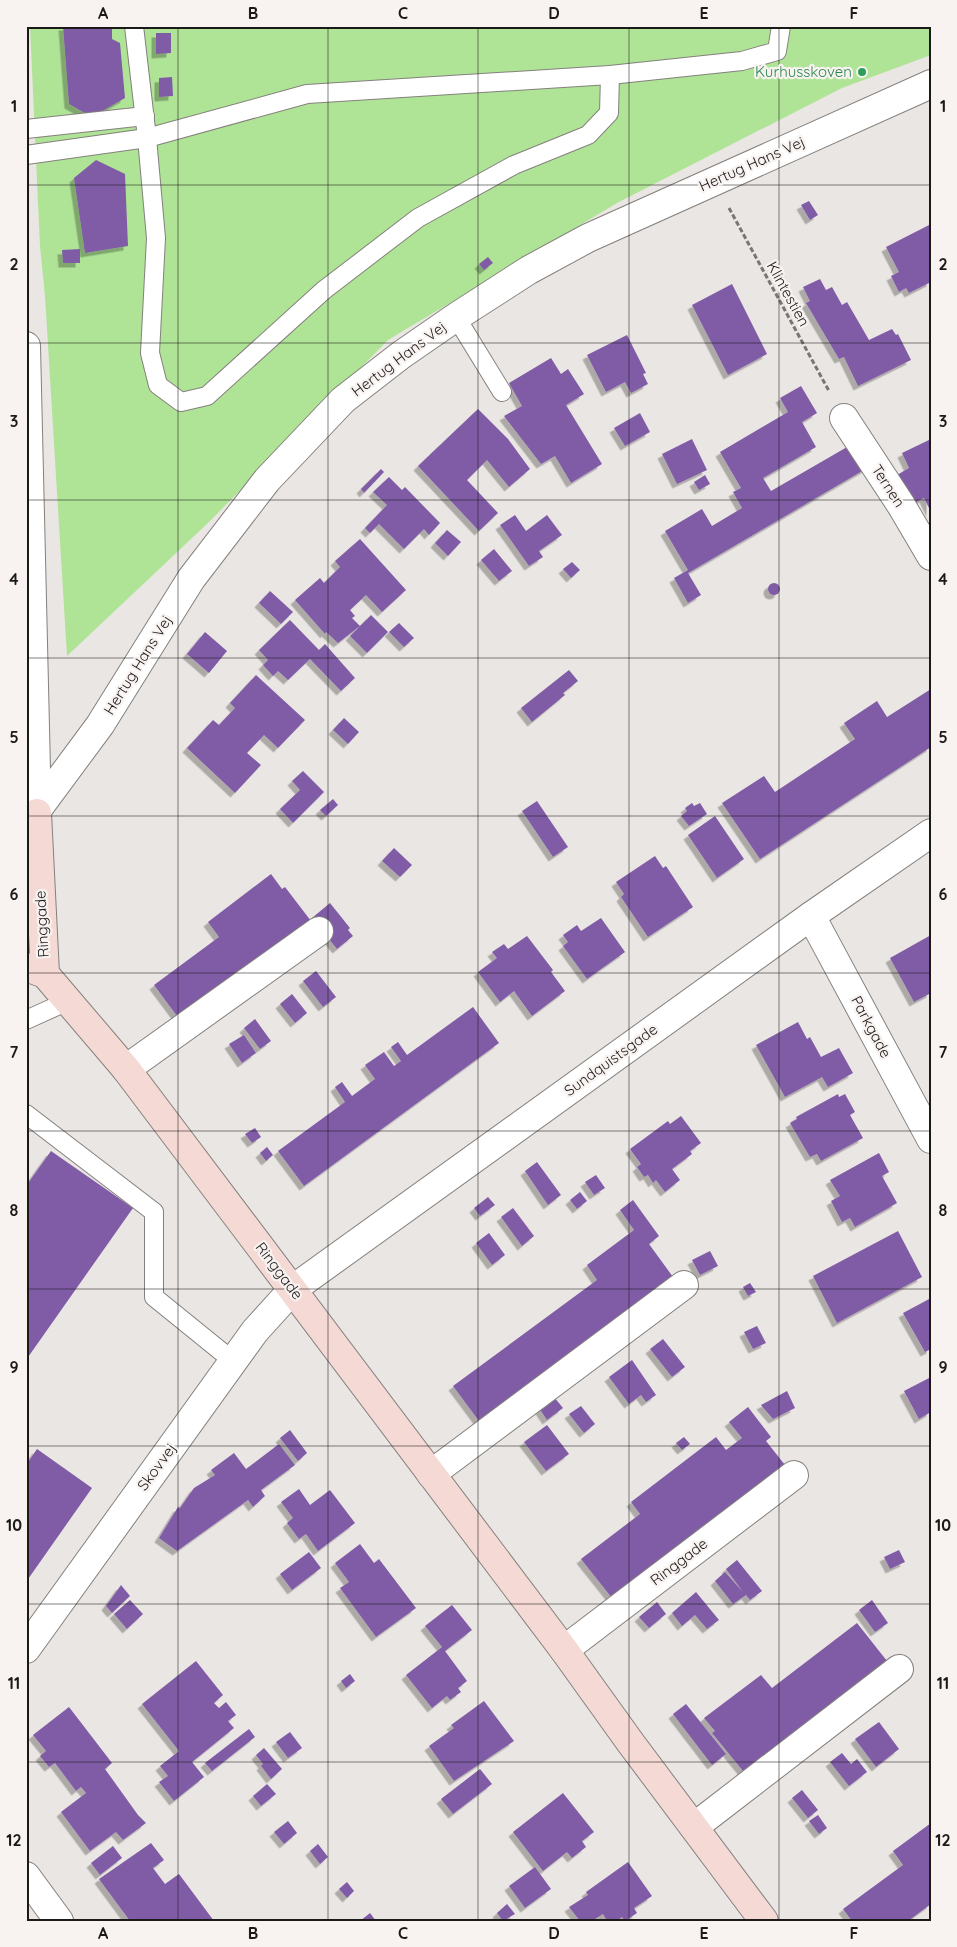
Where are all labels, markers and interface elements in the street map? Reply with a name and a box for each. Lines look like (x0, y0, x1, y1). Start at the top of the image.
text: A (98, 3, 109, 23)
text: B (248, 3, 258, 23)
text: C (398, 3, 408, 23)
text: D (548, 3, 560, 23)
text: E (699, 3, 709, 23)
text: F (850, 3, 859, 23)
place label: Kurhusskoven (755, 62, 852, 81)
marker: Kurhusskoven (856, 66, 868, 78)
text: 1 (11, 96, 17, 116)
text: 1 (940, 96, 946, 116)
street label: Hertug Hans Vej (696, 132, 808, 195)
text: 2 (9, 254, 19, 274)
text: 2 (938, 254, 948, 274)
street label: Klintestien (763, 258, 814, 330)
street label: Hertug Hans Vej (348, 317, 450, 400)
text: 3 (10, 411, 18, 431)
text: 3 (939, 411, 947, 431)
street label: Ternen (868, 461, 909, 511)
text: 4 (9, 569, 19, 589)
text: 4 (938, 569, 948, 589)
street label: Hertug Hans Vej (99, 611, 176, 718)
text: 5 (9, 727, 19, 747)
text: 5 (938, 727, 948, 747)
text: 6 (10, 884, 19, 904)
text: 6 (939, 884, 948, 904)
street label: Ringgade (30, 890, 53, 958)
street label: Parkgade (847, 992, 896, 1061)
street label: Sundquistsgade (560, 1019, 661, 1100)
text: 7 (10, 1042, 19, 1062)
text: 7 (939, 1042, 948, 1062)
text: 8 (10, 1200, 19, 1220)
text: 8 (939, 1200, 948, 1220)
street label: Ringgade (252, 1238, 307, 1303)
text: 9 (9, 1357, 19, 1377)
text: 9 (938, 1357, 948, 1377)
street label: Skovvej (133, 1439, 180, 1494)
text: 10 (6, 1515, 22, 1535)
text: 10 (935, 1515, 951, 1535)
street label: Ringgade (646, 1534, 711, 1589)
text: 11 (8, 1673, 20, 1693)
text: 11 (937, 1673, 949, 1693)
text: 12 (6, 1830, 22, 1850)
text: 12 (935, 1830, 951, 1850)
text: A (98, 1923, 109, 1943)
text: B (248, 1923, 258, 1943)
text: C (398, 1923, 408, 1943)
text: D (548, 1923, 560, 1943)
text: E (699, 1923, 709, 1943)
text: F (850, 1923, 859, 1943)

